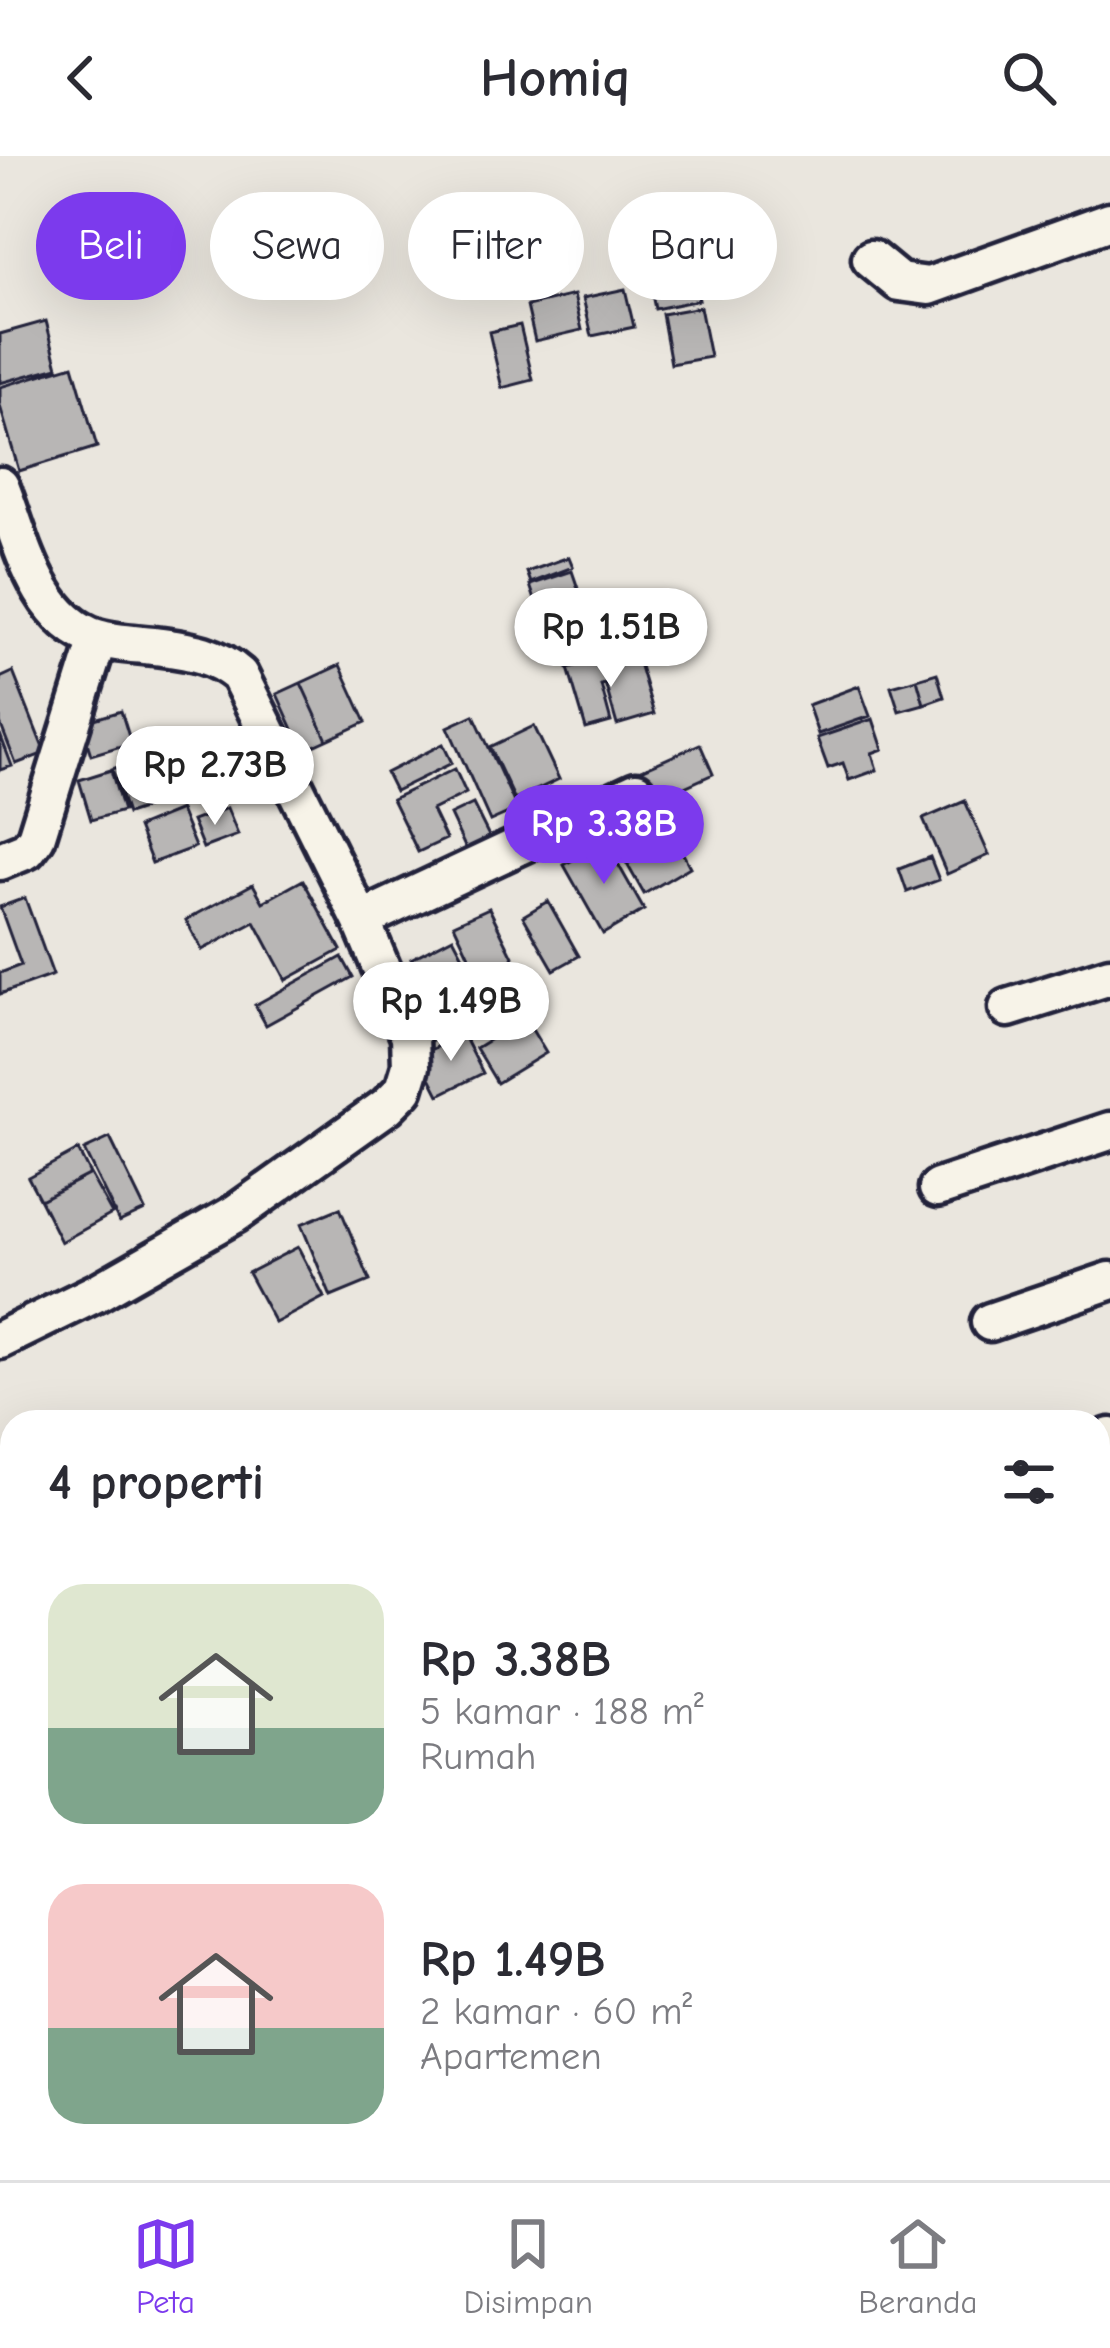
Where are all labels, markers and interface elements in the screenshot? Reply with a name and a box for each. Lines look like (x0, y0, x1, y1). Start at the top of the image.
icon: back (48, 45, 114, 111)
icon: search (996, 45, 1062, 111)
text: Homiq (480, 47, 630, 110)
chip: Beli (36, 192, 186, 300)
chip: Sewa (210, 192, 384, 300)
chip: Filter (408, 192, 584, 300)
chip: Baru (608, 192, 777, 300)
pin: Rp 1.51B (487, 588, 735, 690)
text: Rp 1.51B (541, 604, 681, 649)
pin: Rp 2.73B (91, 726, 339, 828)
text: Rp 2.73B (143, 742, 287, 787)
pin: Rp 3.38B (480, 785, 728, 887)
text: Rp 3.38B (531, 801, 677, 846)
pin: Rp 1.49B (327, 962, 575, 1064)
text: Rp 1.49B (380, 978, 522, 1023)
icon: filters (996, 1449, 1062, 1515)
text: 4 properti (48, 1453, 264, 1512)
text: Rp 3.38B (420, 1630, 611, 1689)
icon: home (144, 1632, 288, 1776)
text: 5 kamar · 188 m² (420, 1689, 704, 1734)
text: Rumah (420, 1734, 536, 1779)
text: Rp 1.49B (420, 1930, 606, 1989)
icon: home (144, 1932, 288, 2076)
text: 2 kamar · 60 m² (420, 1989, 692, 2034)
text: Apartemen (420, 2034, 602, 2079)
tab: Peta (133, 2211, 199, 2321)
tab: Disimpan (464, 2211, 593, 2321)
tab: Beranda (858, 2211, 977, 2321)

